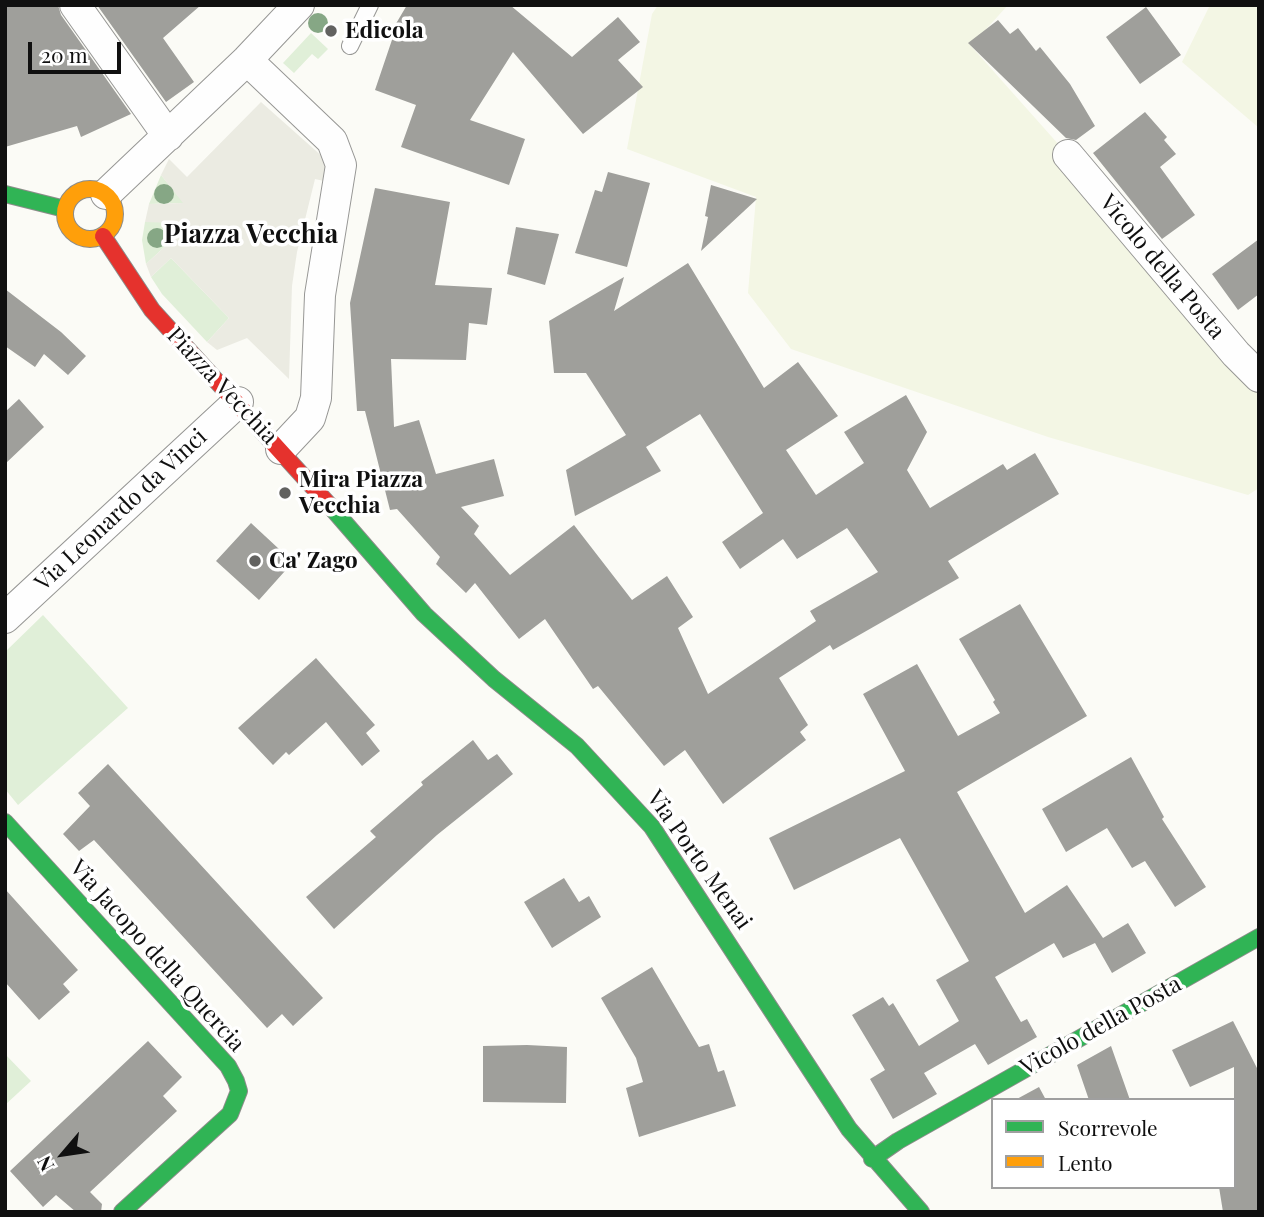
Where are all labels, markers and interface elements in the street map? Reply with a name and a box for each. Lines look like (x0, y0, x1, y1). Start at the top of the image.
place label: Edicola (345, 17, 424, 45)
marker: Edicola (323, 23, 339, 39)
scale bar (32, 28, 124, 72)
text: 20 m (41, 40, 88, 68)
street label: Vicolo della Posta (1094, 189, 1230, 345)
district label: Piazza Vecchia (164, 219, 338, 251)
street label: Piazza Vecchia (161, 322, 283, 450)
street label: Via Leonardo da Vinci (29, 423, 213, 597)
place label: Mira Piazza Vecchia (299, 466, 423, 520)
marker: Mira Piazza Vecchia (277, 485, 293, 501)
place label: Ca' Zago (269, 547, 358, 575)
marker: Ca' Zago (247, 553, 263, 569)
street label: Via Porto Menai (641, 785, 757, 935)
street label: Via Jacopo della Quercia (64, 855, 250, 1057)
street label: Vicolo della Posta (1016, 970, 1186, 1082)
legend (991, 1098, 1236, 1189)
text: Scorrevole (1058, 1113, 1158, 1141)
north arrow (28, 1119, 98, 1189)
text: Lento (1058, 1148, 1112, 1176)
text: N (30, 1152, 59, 1176)

